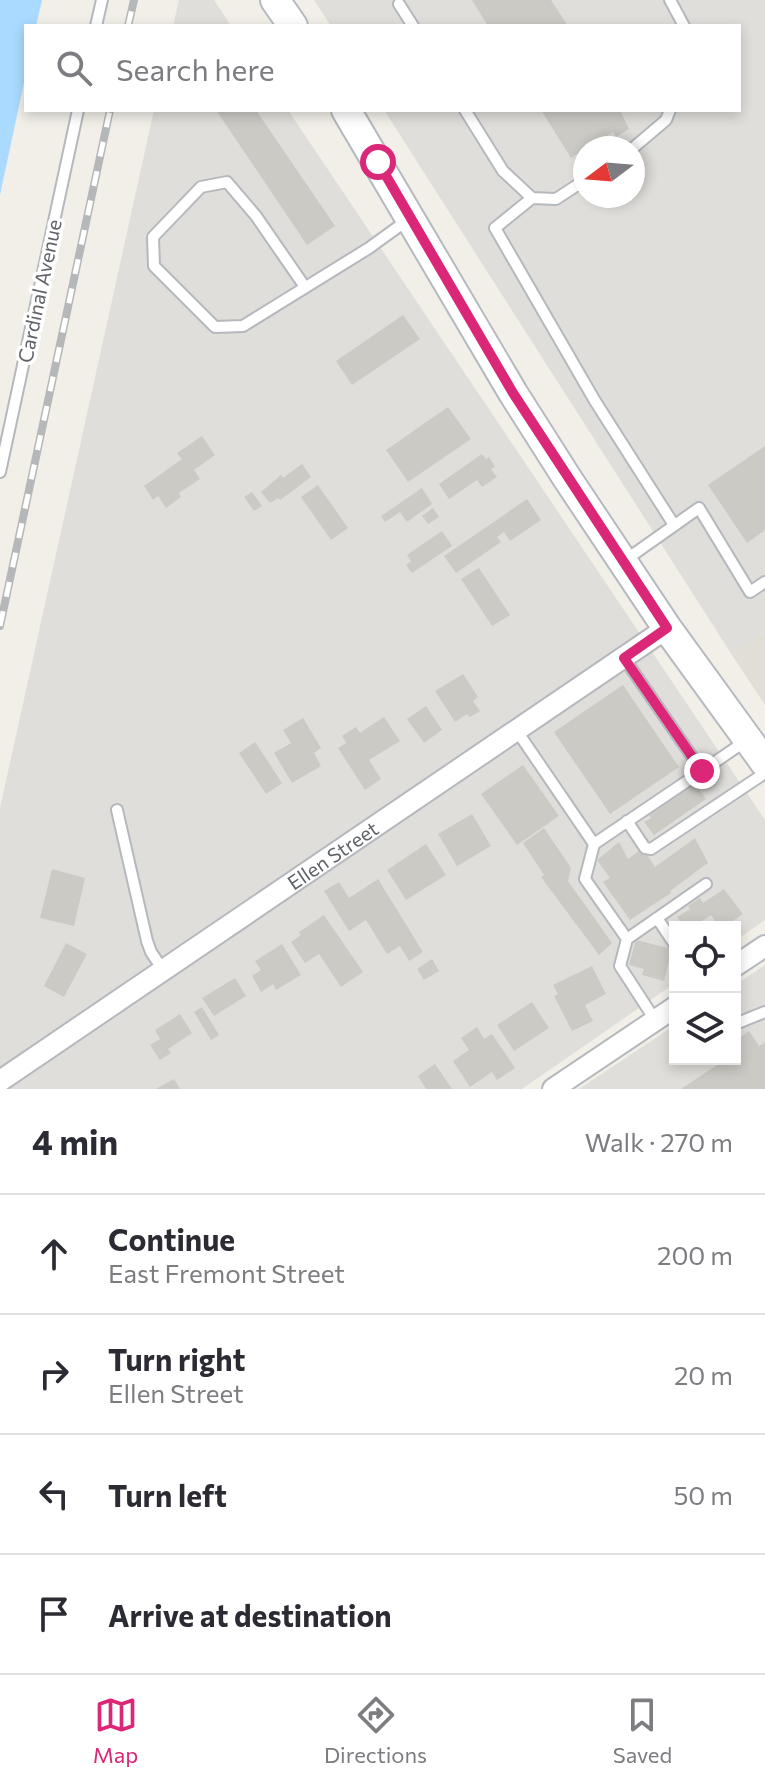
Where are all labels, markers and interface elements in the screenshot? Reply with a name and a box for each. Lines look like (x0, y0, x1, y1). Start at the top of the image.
search box (24, 24, 741, 112)
icon: search (52, 46, 96, 90)
text: Search here (116, 50, 275, 87)
north arrow (573, 136, 645, 208)
route start (360, 144, 396, 180)
street label: Cardinal Avenue (12, 217, 66, 365)
route end (684, 753, 720, 789)
street label: Ellen Street (283, 816, 383, 894)
map controls (669, 921, 741, 1065)
button: locate (669, 921, 741, 993)
button: layers (669, 993, 741, 1065)
text: 4 min (32, 1120, 118, 1162)
text: Walk · 270 m (585, 1126, 733, 1157)
text: Continue (108, 1220, 235, 1257)
icon: ahead (32, 1232, 76, 1276)
text: 200 m (657, 1239, 733, 1270)
text: East Fremont Street (108, 1257, 345, 1288)
text: Turn right (108, 1340, 245, 1377)
icon: right (32, 1352, 76, 1396)
text: 20 m (674, 1359, 733, 1390)
text: Ellen Street (108, 1377, 244, 1408)
icon: left (32, 1472, 76, 1516)
text: Turn left (108, 1476, 227, 1513)
text: 50 m (673, 1479, 733, 1510)
icon: arrive (32, 1592, 76, 1636)
text: Arrive at destination (108, 1596, 392, 1633)
tab: Map (93, 1693, 138, 1768)
tab: Directions (324, 1693, 427, 1768)
tab: Saved (613, 1693, 672, 1768)

